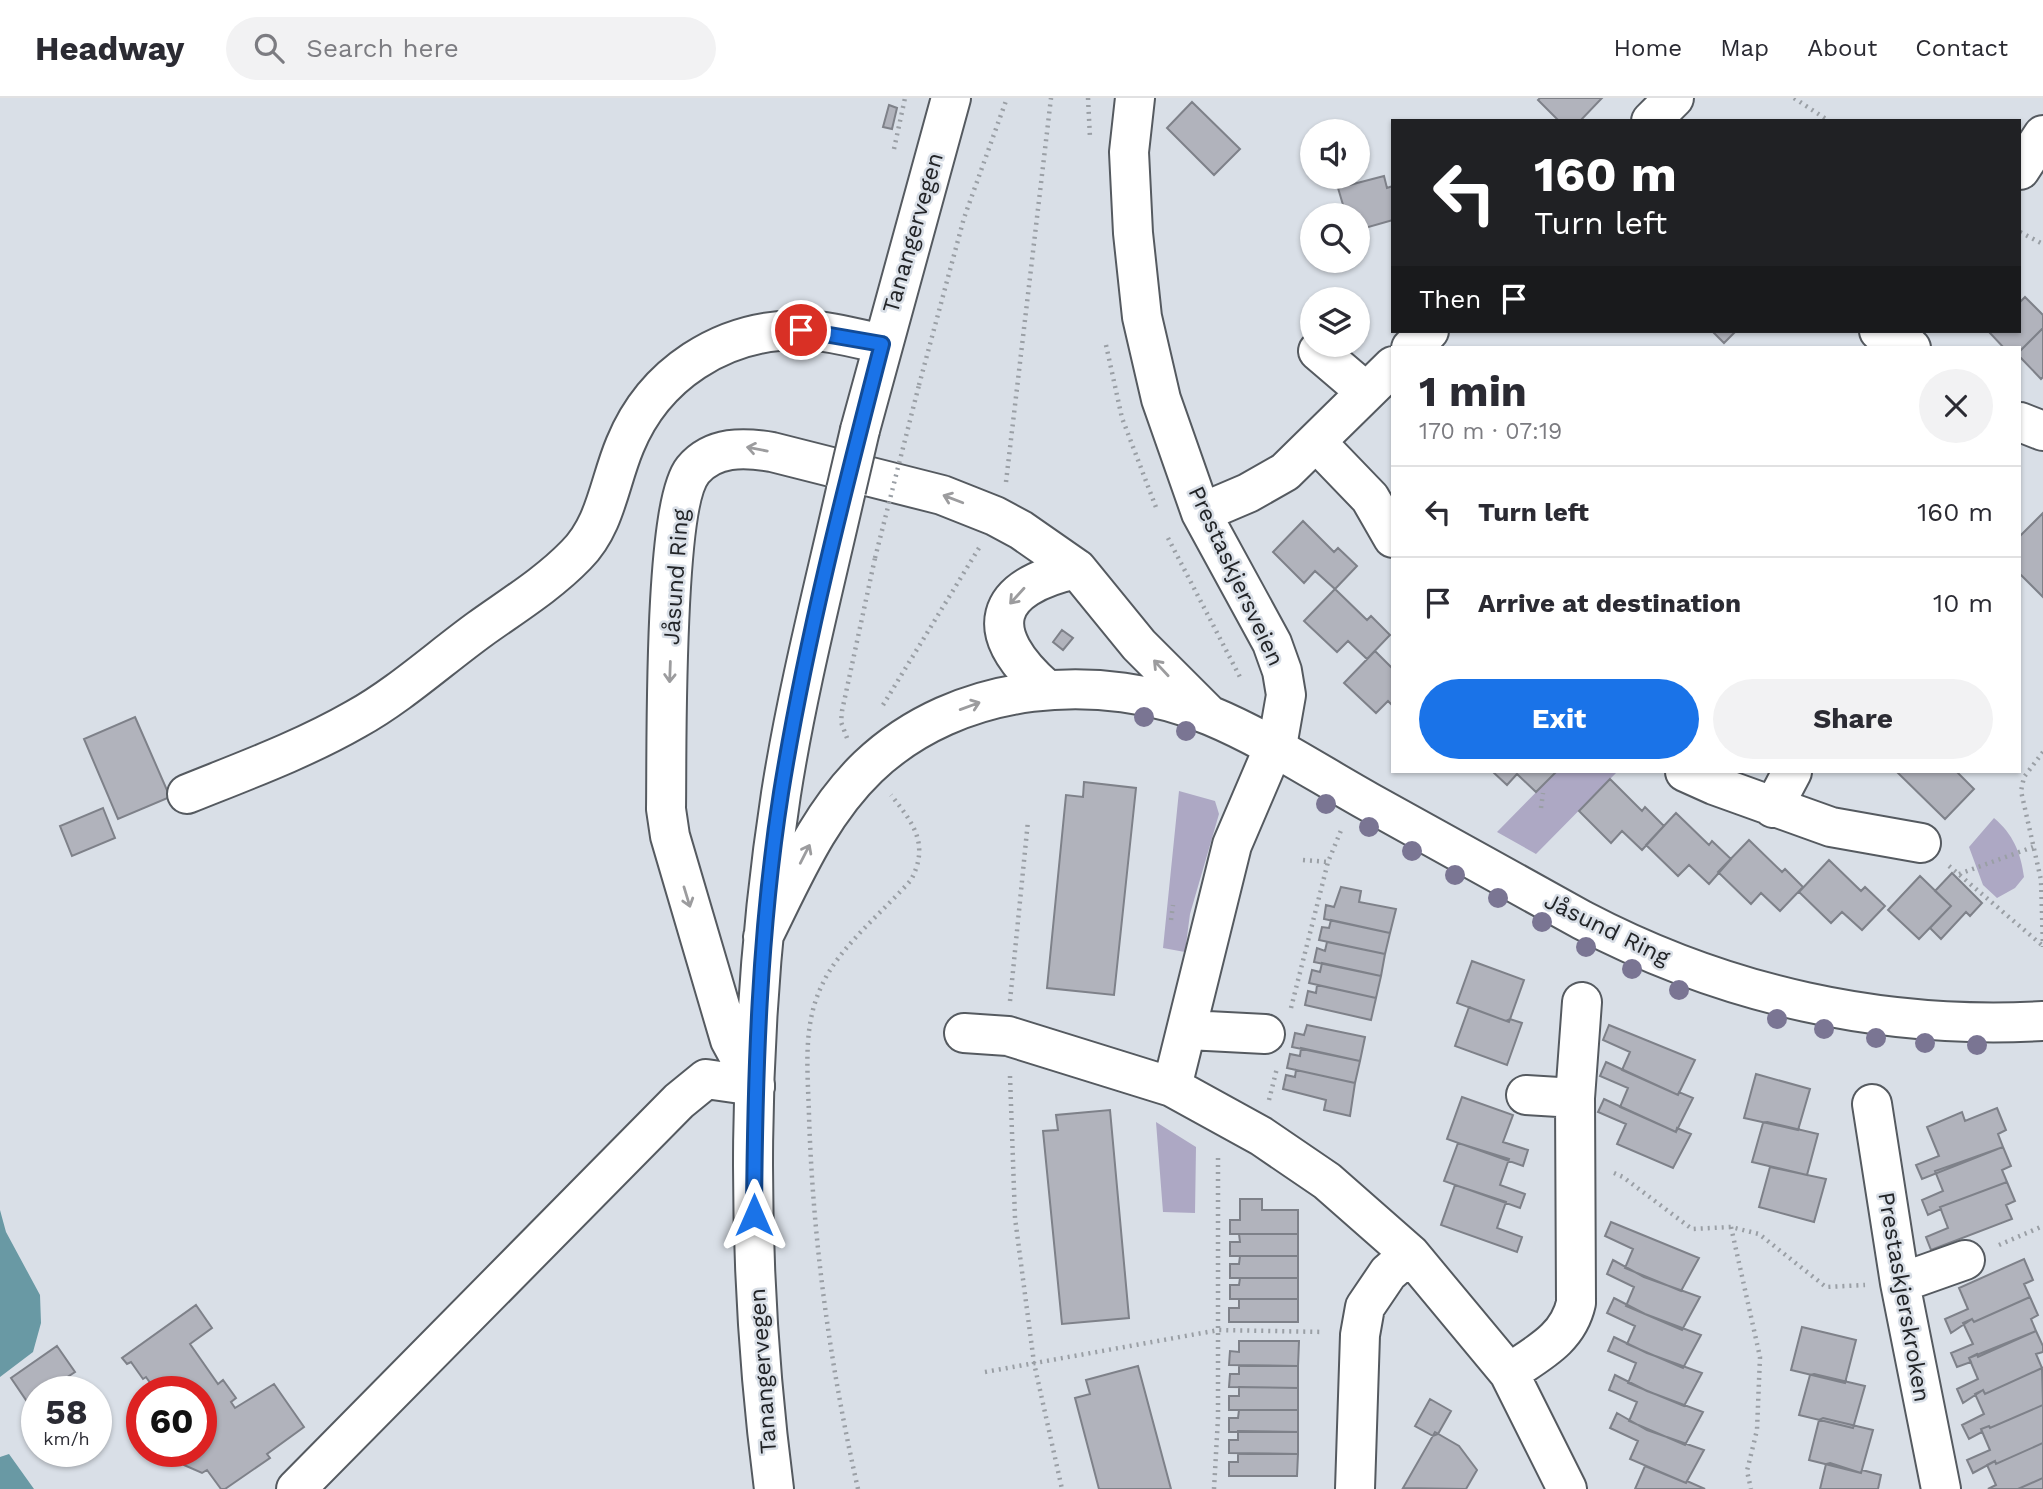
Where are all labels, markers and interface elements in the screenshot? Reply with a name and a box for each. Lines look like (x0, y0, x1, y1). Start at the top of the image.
search box (226, 17, 716, 80)
text: Headway (35, 29, 184, 68)
icon: search (250, 29, 288, 67)
text: Search here (306, 33, 459, 63)
text: Home (1614, 34, 1682, 62)
text: Map (1720, 34, 1769, 62)
text: About (1807, 34, 1877, 62)
text: Contact (1915, 34, 2008, 62)
map controls (1300, 119, 1370, 357)
button: sound (1300, 119, 1370, 189)
text: 160 m (1534, 145, 1677, 203)
icon: left (1419, 147, 1510, 238)
street label: Tanangervegen (877, 150, 949, 316)
button: search (1300, 203, 1370, 273)
text: Turn left (1534, 204, 1667, 242)
icon: arrive (1495, 280, 1533, 318)
text: Then (1419, 284, 1481, 314)
button: layers (1300, 287, 1370, 357)
pin (771, 300, 831, 360)
icon: arrive (782, 311, 820, 349)
text: 1 min (1419, 367, 1527, 416)
button: close (1919, 369, 1993, 443)
text: 170 m · 07:19 (1419, 418, 1562, 445)
one-way arrow (746, 442, 769, 456)
street label: Prestaskjersveien (1183, 482, 1289, 670)
one-way arrow (943, 492, 964, 505)
icon: left (1419, 493, 1457, 531)
text: Turn left (1478, 497, 1589, 527)
text: 160 m (1917, 497, 1993, 527)
street label: Jåsund Ring (658, 507, 694, 646)
icon: arrive (1419, 584, 1457, 622)
one-way arrow (1009, 587, 1025, 605)
text: Arrive at destination (1478, 588, 1741, 618)
text: 10 m (1933, 588, 1993, 618)
one-way arrow (1153, 659, 1169, 677)
one-way arrow (663, 660, 676, 683)
button: Exit (1419, 679, 1699, 759)
button: Share (1713, 679, 1993, 759)
one-way arrow (958, 699, 980, 711)
one-way arrow (799, 844, 813, 865)
one-way arrow (681, 886, 694, 908)
street label: Jåsund Ring (1540, 887, 1675, 971)
position arrow (717, 1178, 791, 1252)
street label: Prestaskjerskroken (1872, 1190, 1936, 1404)
street label: Tanangervegen (744, 1287, 782, 1455)
speed limit sign: 60 (126, 1376, 217, 1467)
text: 58 (45, 1391, 88, 1433)
text: km/h (43, 1428, 90, 1449)

